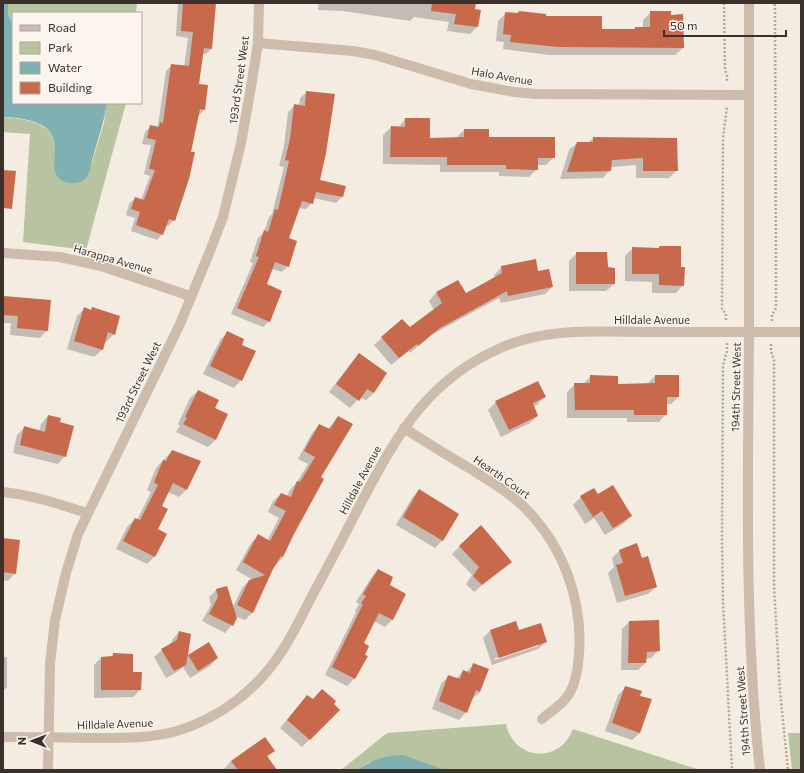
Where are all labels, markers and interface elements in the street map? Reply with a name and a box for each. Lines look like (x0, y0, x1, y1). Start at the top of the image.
legend (12, 12, 142, 104)
scale bar (664, 12, 786, 38)
text: 50 m (670, 18, 698, 32)
text: Road (48, 20, 76, 34)
street label: 193rd Street West (226, 34, 251, 125)
text: Park (48, 40, 74, 54)
text: Water (48, 60, 82, 74)
street label: Halo Avenue (470, 64, 534, 87)
text: Building (48, 80, 92, 94)
street label: Harappa Avenue (72, 241, 154, 276)
street label: Hilldale Avenue (614, 313, 690, 326)
street label: 193rd Street West (112, 338, 163, 425)
street label: 194th Street West (728, 341, 743, 432)
street label: Hilldale Avenue (336, 443, 383, 516)
street label: Hearth Court (471, 452, 534, 501)
street label: 194th Street West (733, 665, 752, 756)
street label: Hilldale Avenue (77, 716, 153, 731)
north arrow (12, 721, 52, 761)
text: N (15, 737, 28, 745)

